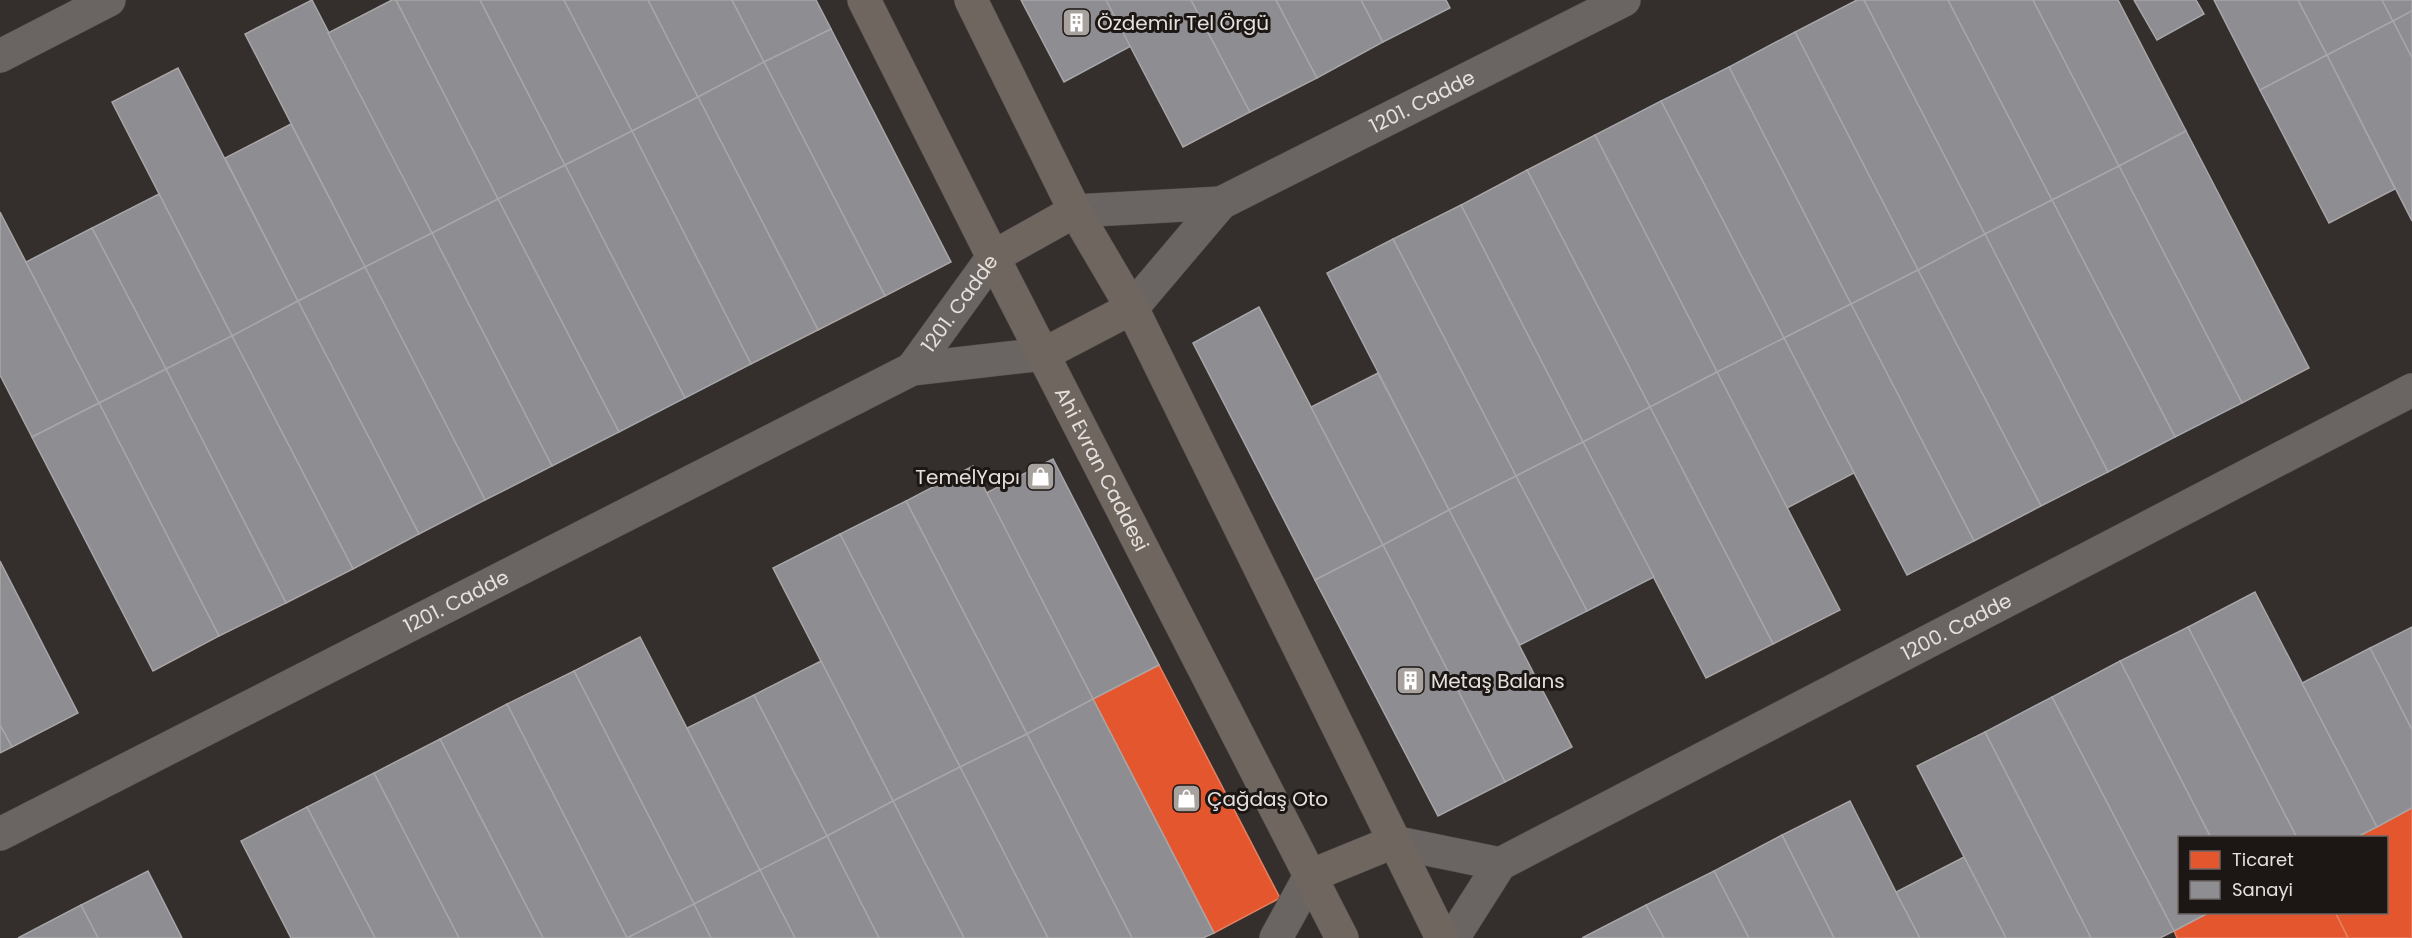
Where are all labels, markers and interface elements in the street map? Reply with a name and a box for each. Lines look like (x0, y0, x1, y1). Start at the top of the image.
building icon: Özdemir Tel Örgü (1060, 7, 1092, 39)
place label: Özdemir Tel Örgü (1097, 9, 1269, 37)
street label: 1201. Cadde (1365, 63, 1480, 140)
street label: 1201. Cadde (914, 249, 1004, 358)
street label: Ahi Evran Caddesi (1048, 382, 1155, 556)
shop icon: TemelYapı (1025, 461, 1057, 493)
place label: TemelYapı (915, 463, 1020, 491)
street label: 1201. Cadde (399, 563, 514, 640)
street label: 1200. Cadde (1896, 586, 2017, 667)
building icon: Metaş Balans (1394, 665, 1426, 697)
place label: Metaş Balans (1431, 667, 1565, 695)
shop icon: Çağdaş Oto (1170, 783, 1202, 815)
place label: Çağdaş Oto (1207, 785, 1328, 813)
legend (2178, 836, 2388, 914)
text: Ticaret (2232, 847, 2294, 872)
text: Sanayi (2232, 877, 2293, 902)

